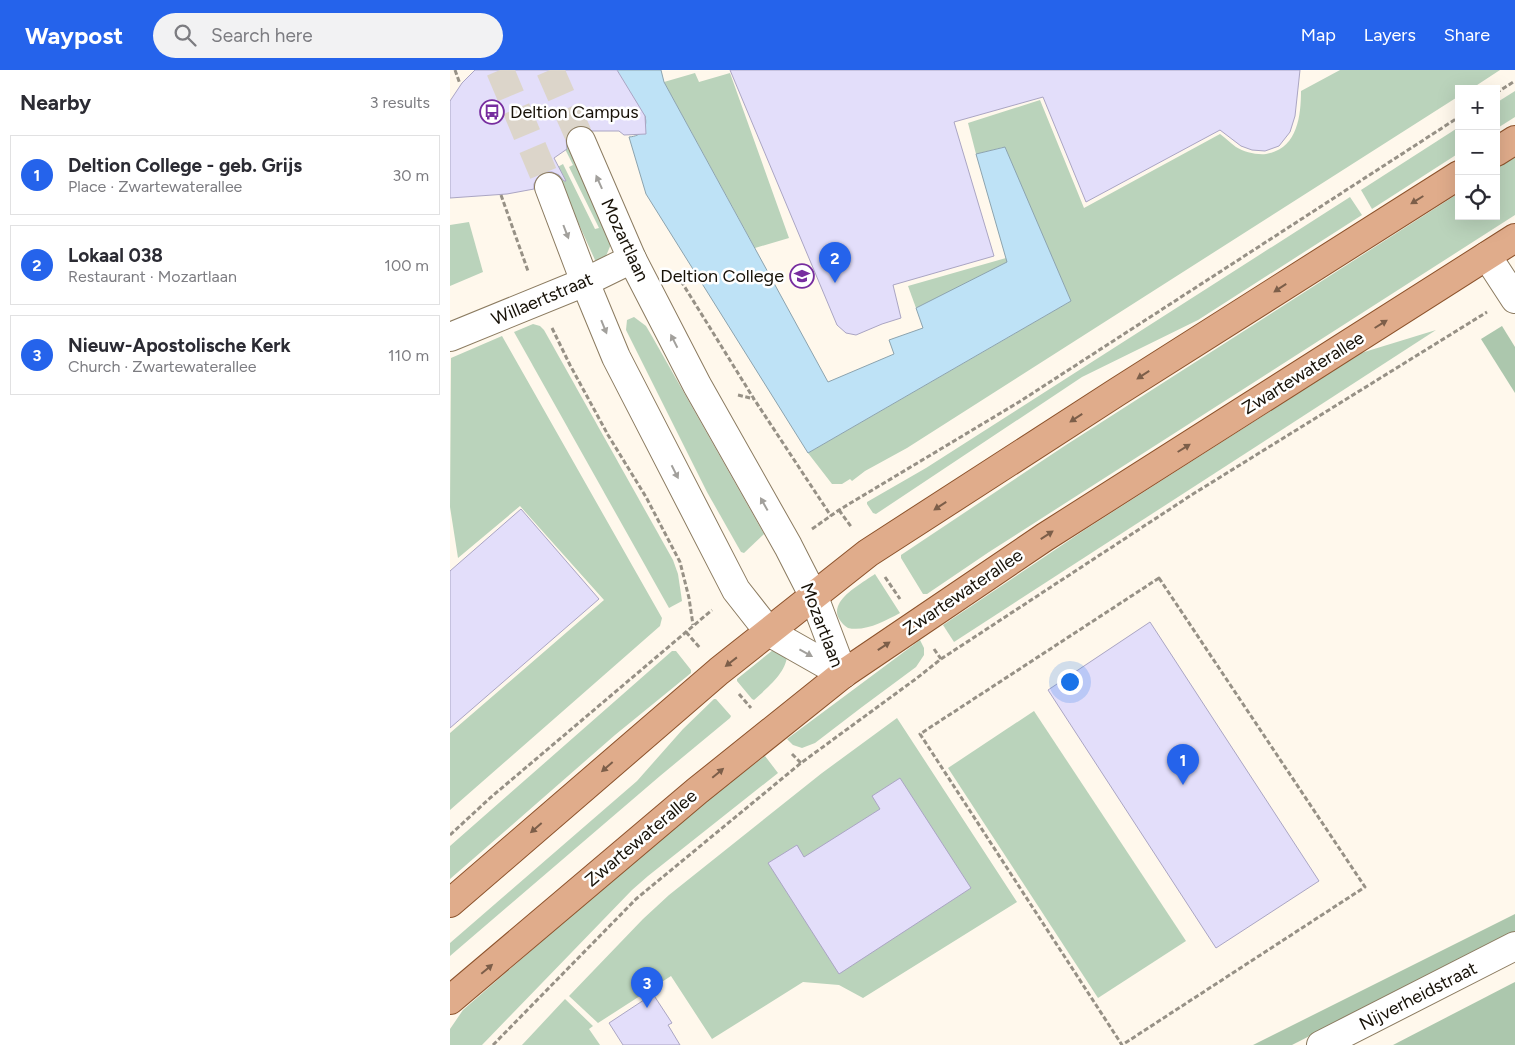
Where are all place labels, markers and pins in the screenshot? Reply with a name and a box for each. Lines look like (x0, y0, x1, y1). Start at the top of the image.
bus stop icon: Deltion Campus (479, 99, 505, 125)
place label: Deltion Campus (510, 101, 639, 123)
pin: 2 (819, 242, 851, 283)
school or university icon: Deltion College (789, 263, 815, 289)
place label: Deltion College (660, 265, 784, 287)
pin: 1 (1167, 744, 1199, 785)
pin: 3 (631, 967, 663, 1008)

